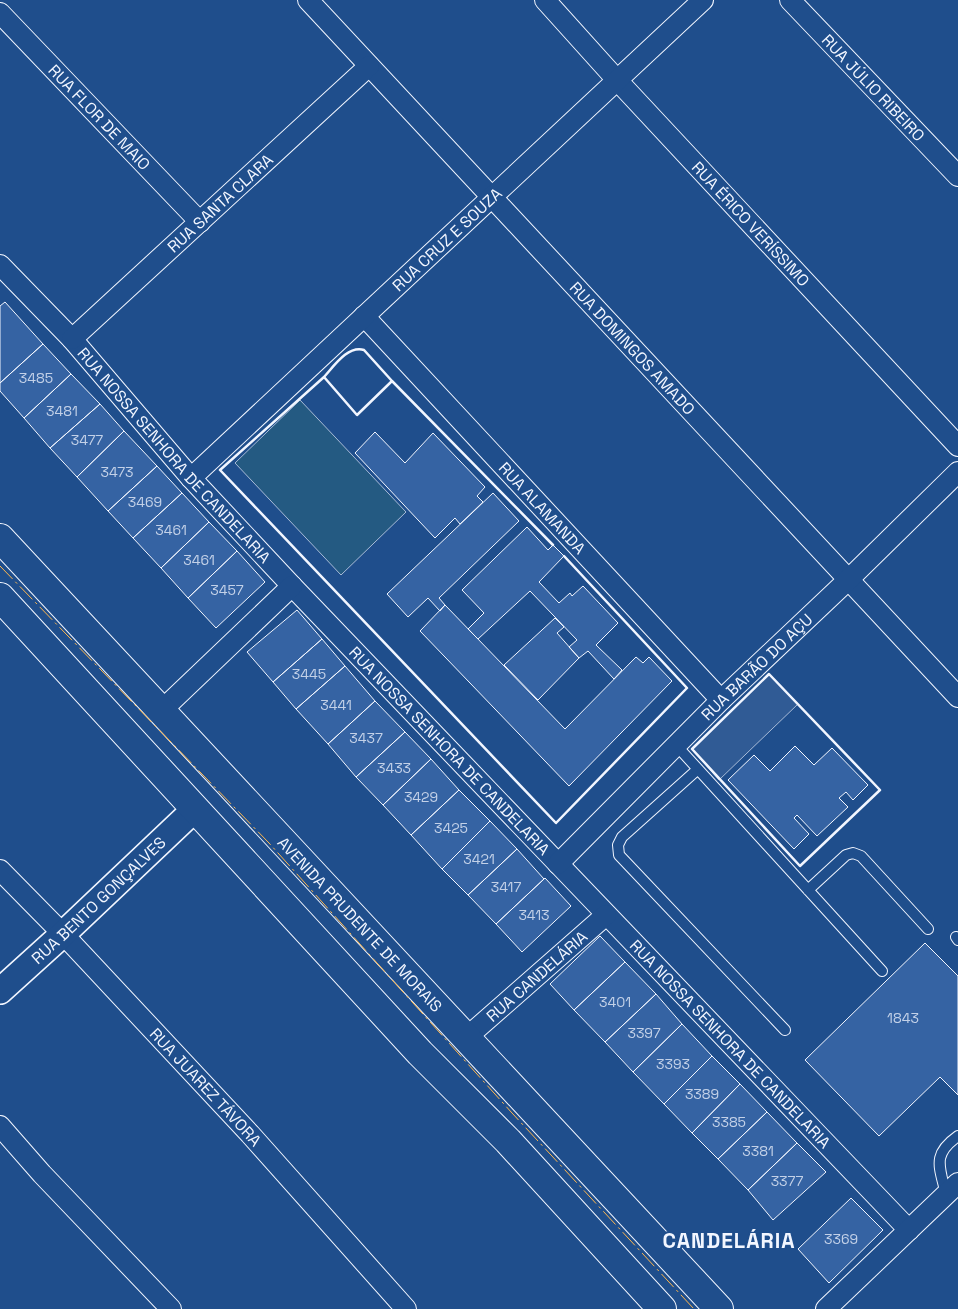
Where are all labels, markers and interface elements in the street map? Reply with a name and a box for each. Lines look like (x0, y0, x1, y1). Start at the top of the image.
street label: RUA JÚLIO RIBEIRO (817, 30, 929, 146)
street label: RUA FLOR DE MAIO (44, 60, 155, 175)
street label: RUA SANTA CLARA (163, 149, 278, 257)
street label: RUA ÉRICO VERÍSSIMO (687, 157, 814, 291)
street label: RUA CRUZ E SOUZA (388, 183, 506, 296)
street label: RUA DOMINGOS AMADO (565, 277, 700, 419)
street label: RUA NOSSA SENHORA DE CANDELARIA (73, 343, 275, 568)
house number: 3485 (19, 369, 53, 387)
house number: 3481 (46, 402, 78, 420)
house number: 3477 (71, 431, 103, 449)
street label: RUA ALAMANDA (494, 458, 590, 559)
house number: 3473 (100, 463, 134, 481)
house number: 3469 (128, 493, 162, 511)
house number: 3461 (155, 521, 187, 539)
house number: 3461 (183, 551, 215, 569)
house number: 3457 (210, 581, 244, 599)
street label: RUA BARÃO DO AÇU (697, 609, 817, 725)
street label: RUA NOSSA SENHORA DE CANDELARIA (344, 642, 554, 860)
house number: 3445 (292, 665, 326, 683)
house number: 3441 (320, 696, 352, 714)
house number: 3437 (349, 729, 383, 747)
house number: 3433 (377, 759, 411, 777)
house number: 3429 (404, 788, 438, 806)
house number: 3425 (434, 819, 468, 837)
street label: RUA BENTO GONÇALVES (27, 832, 171, 969)
street label: AVENIDA PRUDENTE DE MORAIS (273, 832, 447, 1017)
house number: 3421 (463, 850, 495, 868)
house number: 3417 (491, 878, 521, 896)
house number: 3413 (518, 906, 550, 924)
street label: RUA CANDELÁRIA (482, 926, 592, 1026)
street label: RUA NOSSA SENHORA DE CANDELARIA (625, 935, 835, 1153)
house number: 3401 (599, 993, 631, 1011)
house number: 1843 (887, 1009, 919, 1027)
street label: RUA JUAREZ TÁVORA (145, 1023, 266, 1151)
house number: 3397 (627, 1024, 661, 1042)
house number: 3393 (656, 1055, 690, 1073)
house number: 3389 (685, 1085, 719, 1103)
house number: 3385 (712, 1113, 746, 1131)
house number: 3381 (742, 1142, 774, 1160)
house number: 3377 (771, 1172, 803, 1190)
district label: CANDELÁRIA (662, 1227, 796, 1254)
house number: 3369 (824, 1230, 858, 1248)

